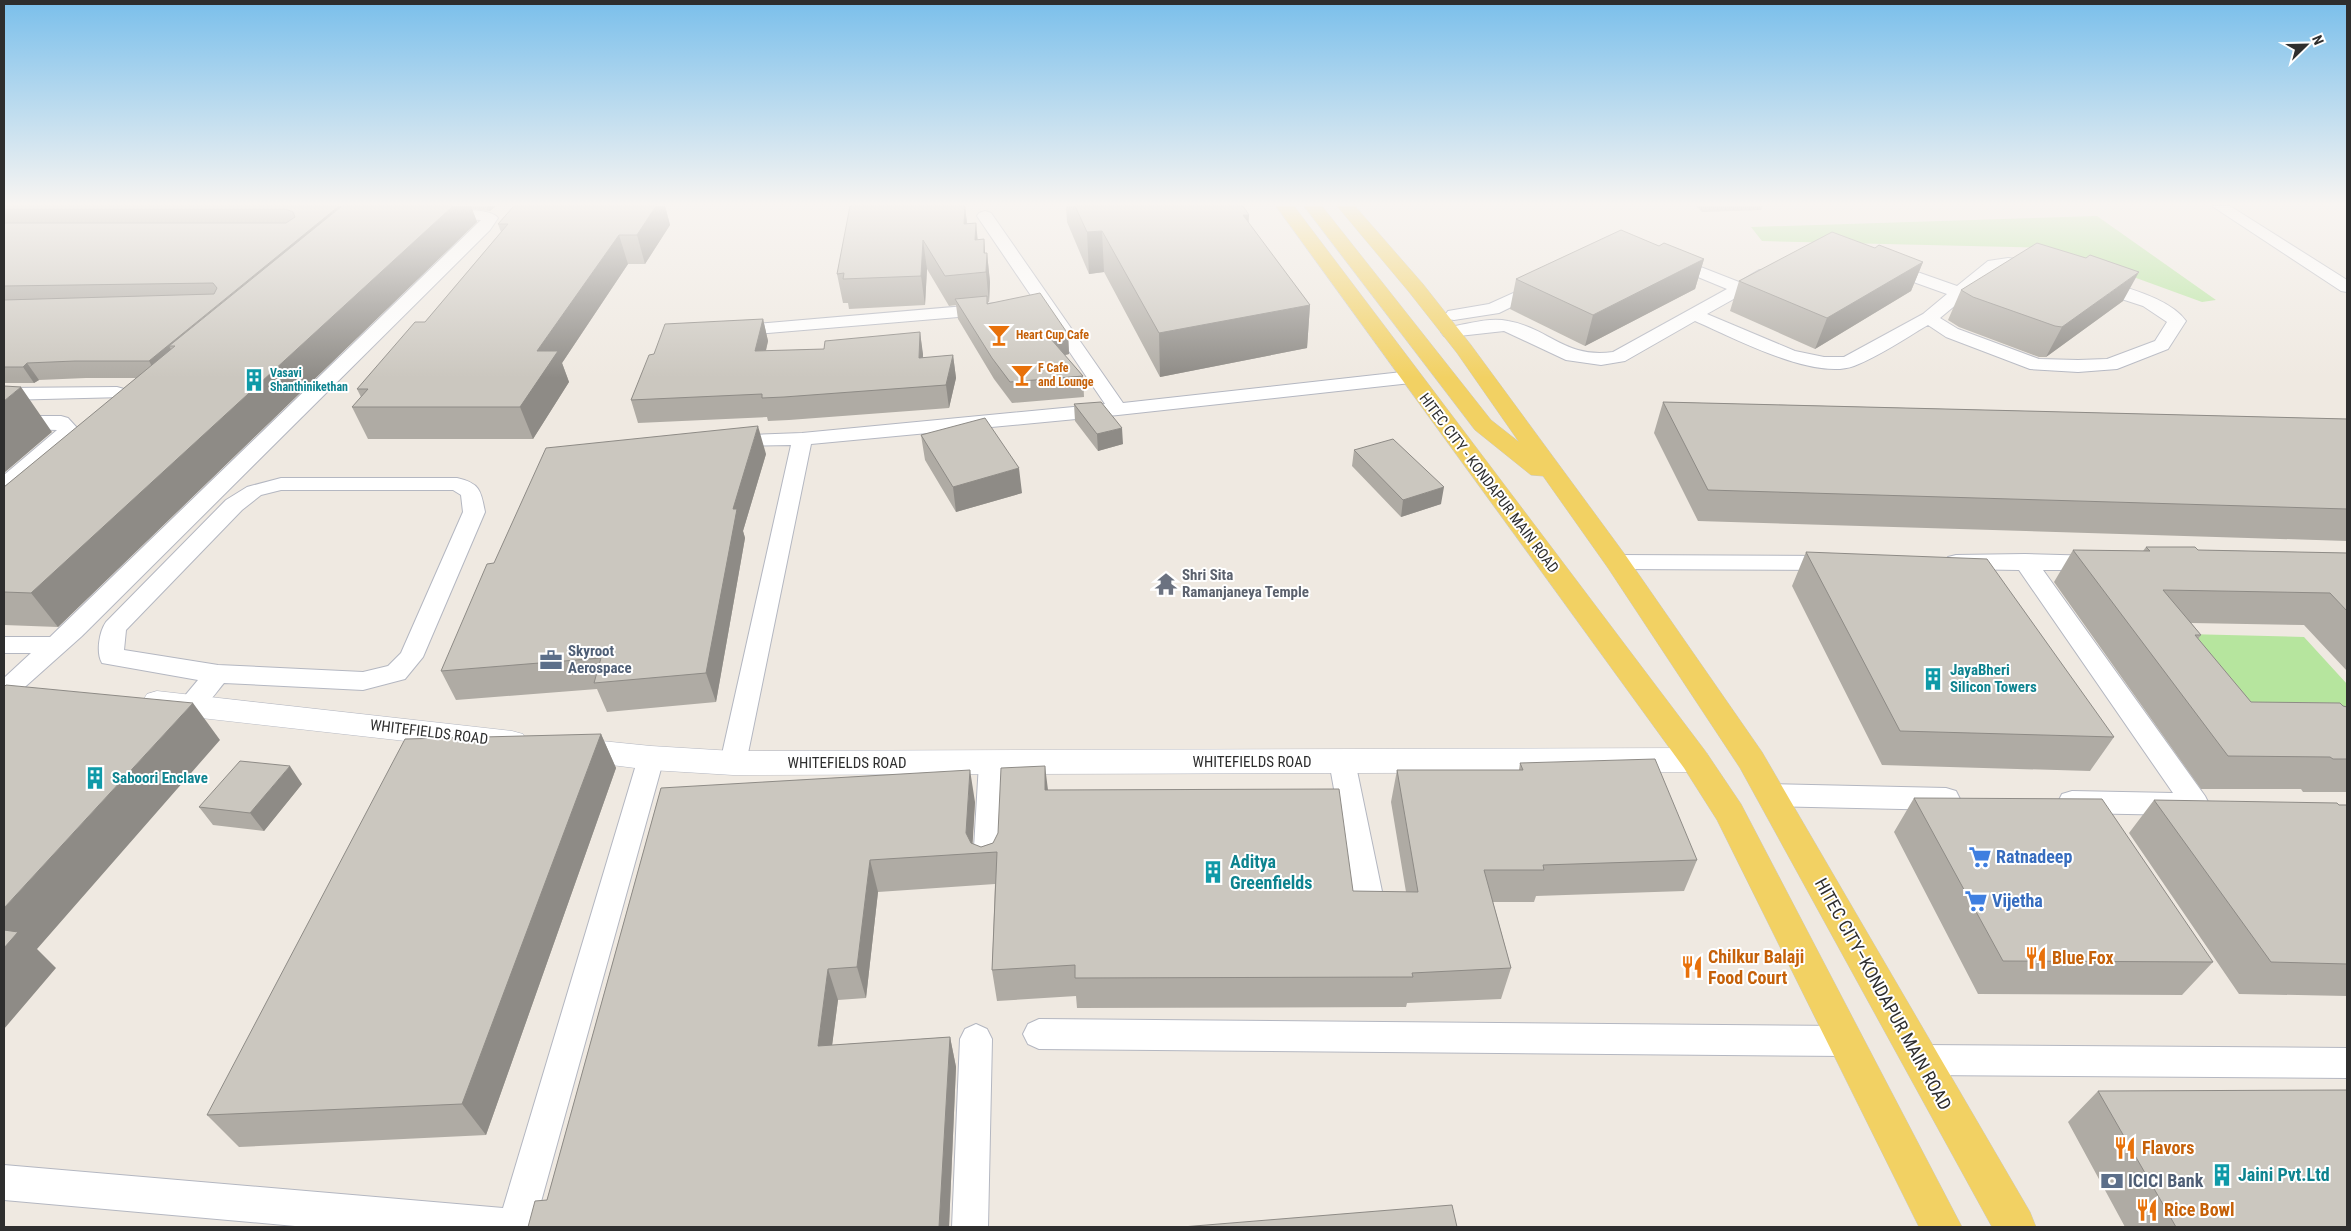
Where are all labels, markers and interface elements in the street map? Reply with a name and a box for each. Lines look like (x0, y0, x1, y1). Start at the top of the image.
north arrow (2281, 20, 2331, 70)
text: N (2309, 33, 2327, 47)
bar icon: Heart Cup Cafe (986, 322, 1012, 348)
place label: Heart Cup Cafe (1016, 328, 1089, 342)
place label: F Cafe and Lounge (1038, 361, 1094, 389)
bar icon: F Cafe and Lounge (1009, 362, 1035, 388)
place label: Vasavi Shanthinikethan (270, 366, 348, 394)
building icon: Vasavi Shanthinikethan (241, 367, 267, 393)
street label: HITEC CITY - KONDAPUR MAIN ROAD (1415, 389, 1563, 577)
place label: Shri Sita Ramanjaneya Temple (1182, 566, 1309, 601)
temple icon: Shri Sita Ramanjaneya Temple (1153, 571, 1179, 597)
place label: Skyroot Aerospace (568, 642, 632, 677)
office icon: Skyroot Aerospace (538, 647, 564, 673)
place label: JayaBheri Silicon Towers (1950, 661, 2037, 696)
building icon: JayaBheri Silicon Towers (1920, 666, 1946, 692)
street label: WHITEFIELDS ROAD (369, 716, 489, 748)
street label: WHITEFIELDS ROAD (1193, 753, 1311, 771)
street label: WHITEFIELDS ROAD (788, 754, 906, 772)
building icon: Saboori Enclave (82, 765, 108, 791)
place label: Saboori Enclave (112, 769, 208, 787)
supermarket icon: Ratnadeep (1967, 844, 1993, 870)
place label: Ratnadeep (1996, 846, 2072, 867)
place label: Aditya Greenfields (1230, 851, 1312, 893)
building icon: Aditya Greenfields (1200, 859, 1226, 885)
street label: HITEC CITY–KONDAPUR MAIN ROAD (1811, 874, 1956, 1113)
supermarket icon: Vijetha (1963, 888, 1989, 914)
place label: Vijetha (1992, 890, 2043, 911)
restaurant icon: Blue Fox (2023, 945, 2049, 971)
place label: Chilkur Balaji Food Court (1708, 946, 1804, 988)
place label: Blue Fox (2052, 947, 2114, 968)
restaurant icon: Chilkur Balaji Food Court (1679, 954, 1705, 980)
restaurant icon: Flavors (2112, 1135, 2138, 1161)
place label: Flavors (2142, 1137, 2195, 1158)
building icon: Jaini Pvt.Ltd (2209, 1162, 2235, 1188)
place label: Jaini Pvt.Ltd (2238, 1164, 2330, 1185)
bank icon: ICICI Bank (2099, 1168, 2125, 1194)
place label: ICICI Bank (2128, 1170, 2204, 1191)
restaurant icon: Rice Bowl (2134, 1197, 2160, 1223)
place label: Rice Bowl (2164, 1199, 2235, 1220)

